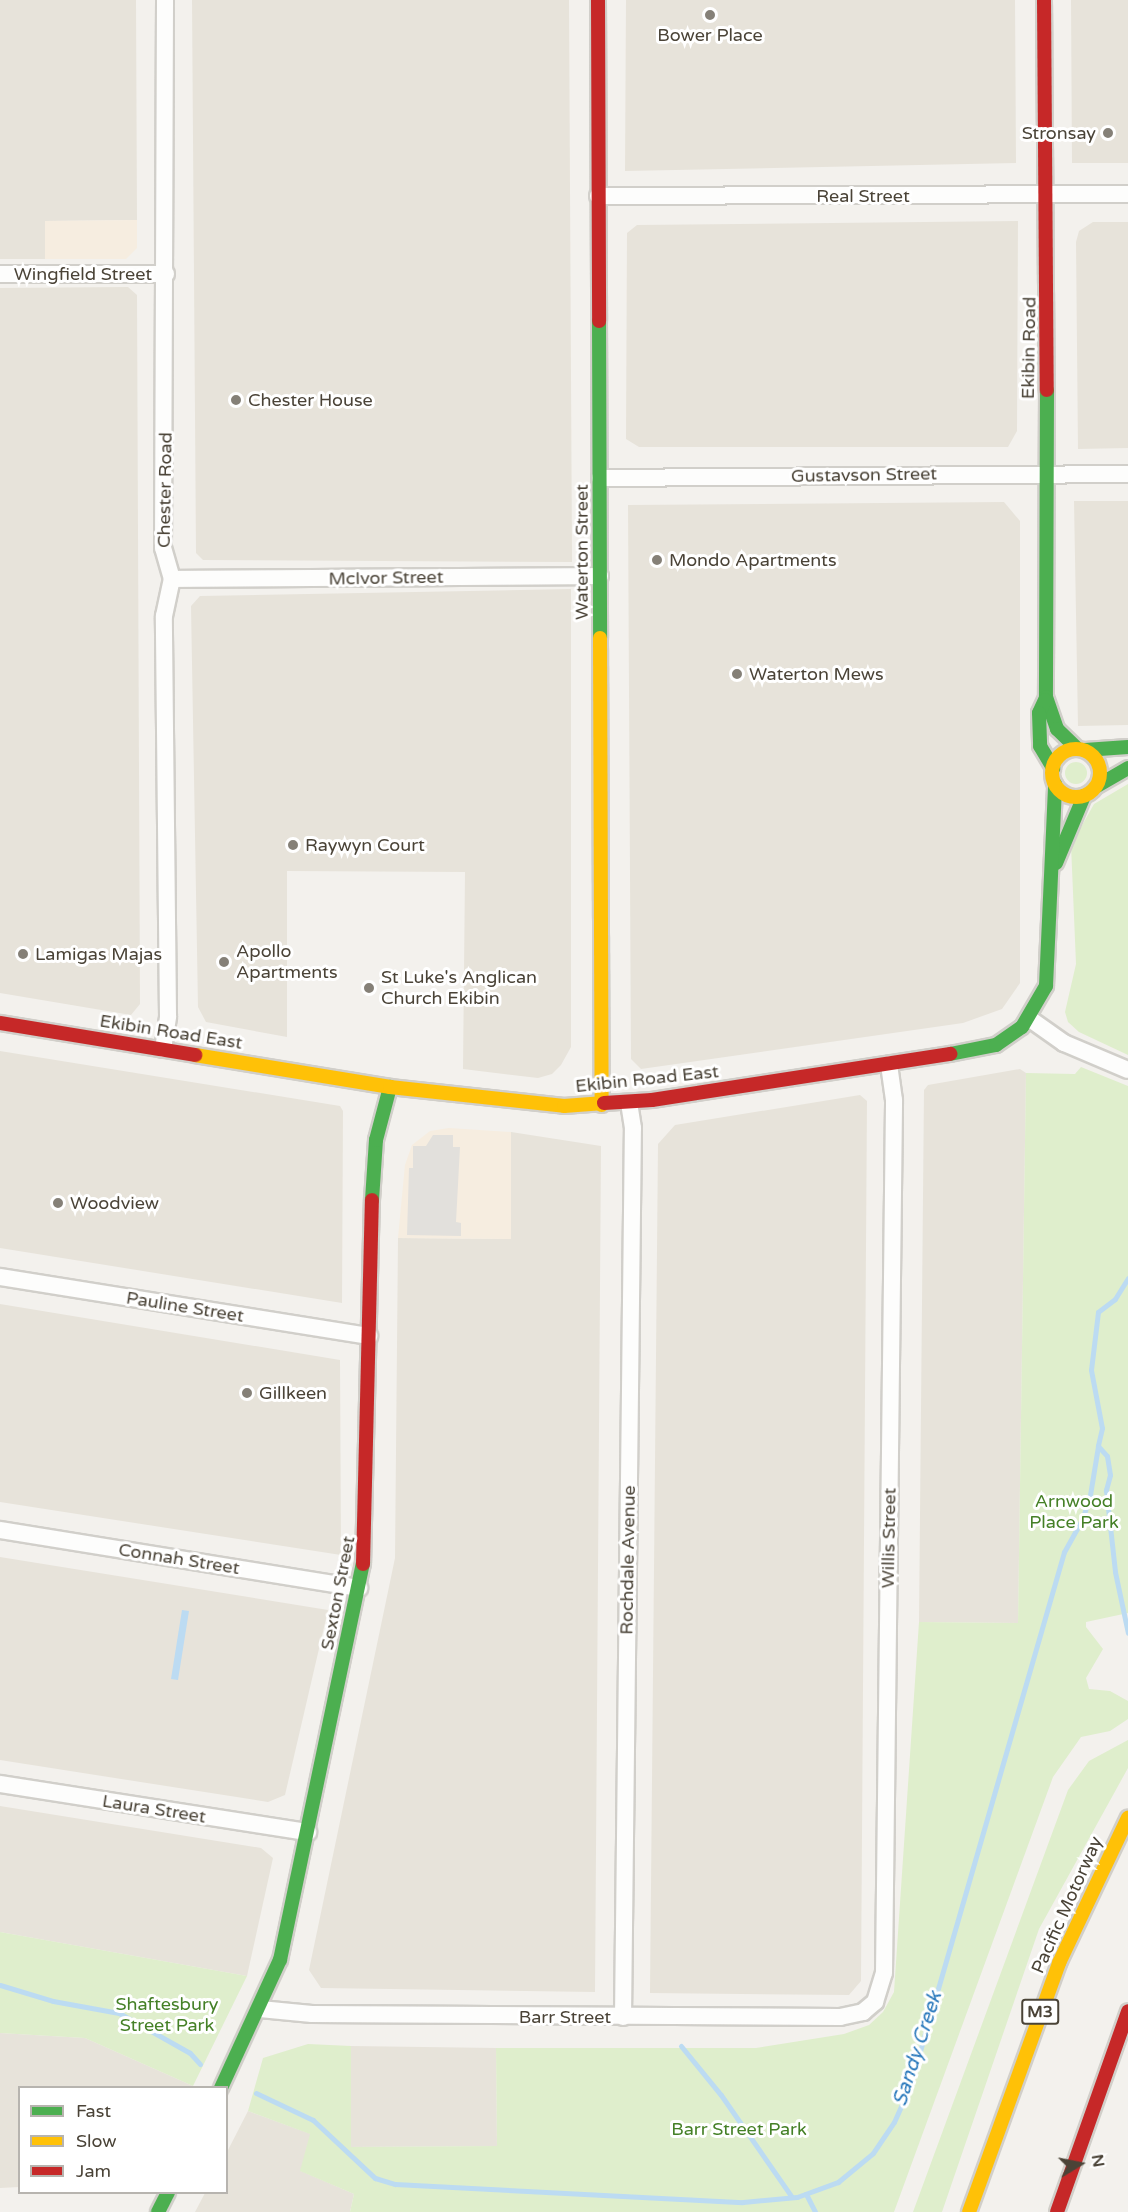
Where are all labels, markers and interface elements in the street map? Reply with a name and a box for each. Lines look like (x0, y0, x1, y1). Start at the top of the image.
marker: Bower Place (703, 8, 717, 22)
place label: Bower Place (657, 24, 763, 46)
place label: Stronsay (1022, 122, 1096, 144)
marker: Stronsay (1101, 126, 1115, 140)
street label: Real Street (816, 185, 910, 207)
street label: Wingfield Street (14, 263, 152, 285)
street label: Ekibin Road (1017, 297, 1041, 399)
place label: Chester House (248, 389, 373, 411)
marker: Chester House (229, 393, 243, 407)
street label: Chester Road (153, 432, 177, 548)
street label: Gustavson Street (791, 463, 937, 487)
street label: Waterton Street (571, 484, 593, 620)
place label: Mondo Apartments (669, 549, 837, 571)
marker: Mondo Apartments (650, 553, 664, 567)
street label: McIvor Street (328, 566, 444, 590)
place label: Waterton Mews (749, 663, 884, 685)
marker: Waterton Mews (730, 667, 744, 681)
place label: Raywyn Court (305, 834, 425, 856)
marker: Raywyn Court (286, 838, 300, 852)
place label: Apollo Apartments (236, 941, 338, 984)
place label: Lamigas Majas (35, 943, 162, 965)
marker: Lamigas Majas (16, 947, 30, 961)
marker: Apollo Apartments (217, 955, 231, 969)
place label: St Luke's Anglican Church Ekibin (381, 967, 537, 1010)
marker: St Luke's Anglican Church Ekibin (362, 981, 376, 995)
street label: Ekibin Road East (98, 1010, 244, 1054)
street label: Ekibin Road East (574, 1061, 720, 1097)
place label: Woodview (70, 1192, 159, 1214)
marker: Woodview (51, 1196, 65, 1210)
street label: Pauline Street (125, 1287, 245, 1327)
place label: Gillkeen (259, 1382, 327, 1404)
marker: Gillkeen (240, 1386, 254, 1400)
street label: Rochdale Avenue (616, 1485, 640, 1635)
street label: Willis Street (877, 1487, 901, 1589)
park label: Arnwood Place Park (1029, 1491, 1119, 1534)
street label: Sexton Street (316, 1534, 360, 1652)
street label: Connah Street (117, 1539, 241, 1579)
street label: Laura Street (101, 1790, 207, 1828)
street label: Pacific Motorway (1027, 1833, 1107, 1977)
water label: Sandy Creek (888, 1989, 948, 2109)
park label: Shaftesbury Street Park (116, 1994, 218, 2036)
road number: M3 (1020, 1999, 1060, 2025)
street label: Barr Street (519, 2006, 611, 2028)
legend (18, 2086, 228, 2194)
text: Fast (76, 2100, 111, 2122)
park label: Barr Street Park (671, 2118, 807, 2140)
text: Slow (76, 2130, 117, 2152)
north arrow (1050, 2134, 1110, 2194)
text: N (1087, 2153, 1109, 2169)
text: Jam (76, 2160, 111, 2182)

